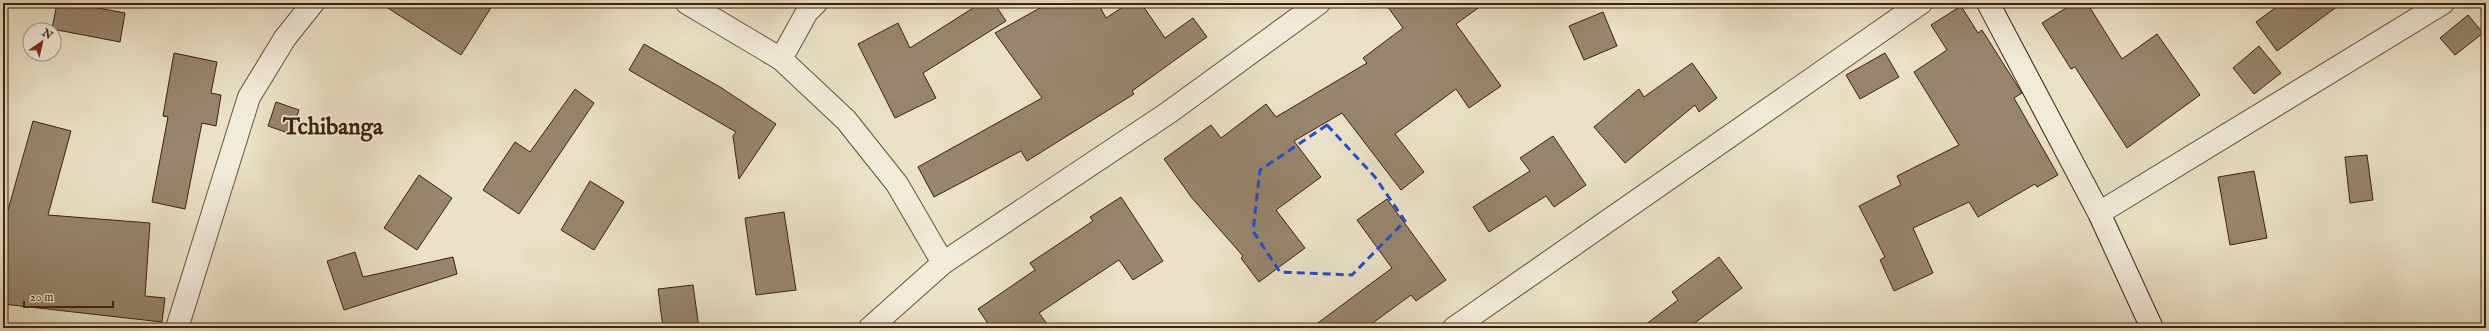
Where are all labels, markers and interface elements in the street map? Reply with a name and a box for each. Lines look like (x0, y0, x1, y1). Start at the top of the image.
north arrow (22, 22, 62, 62)
text: N (38, 26, 55, 43)
district label: Tchibanga (282, 113, 384, 142)
scale bar (24, 283, 113, 309)
text: 20 m (30, 290, 53, 305)

